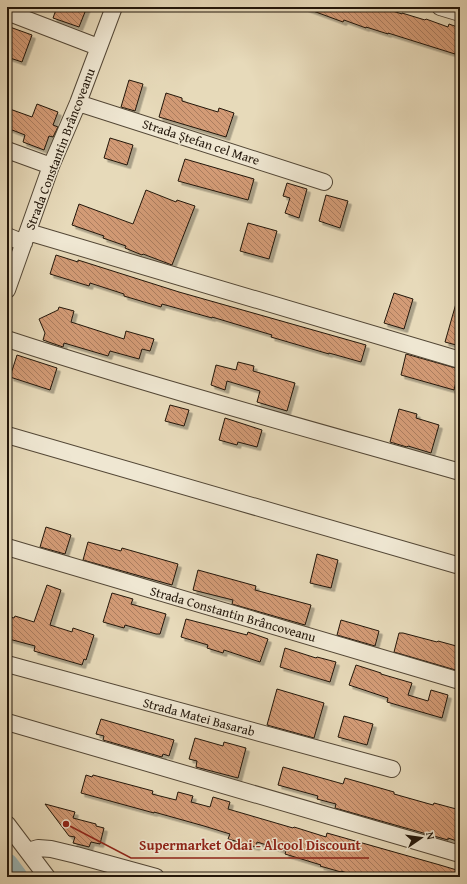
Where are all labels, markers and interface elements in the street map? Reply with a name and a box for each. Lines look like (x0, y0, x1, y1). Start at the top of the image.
street label: Strada Constantin Brâncoveanu (20, 65, 100, 233)
street label: Strada Ștefan cel Mare (140, 114, 262, 170)
street label: Strada Constantin Brâncoveanu (148, 581, 318, 647)
street label: Strada Matei Basarab (141, 693, 257, 741)
north arrow (401, 818, 441, 858)
text: N (422, 830, 440, 842)
callout: Supermarket Odai - Alcool Discount (131, 832, 369, 858)
text: Supermarket Odai - Alcool Discount (139, 835, 362, 855)

